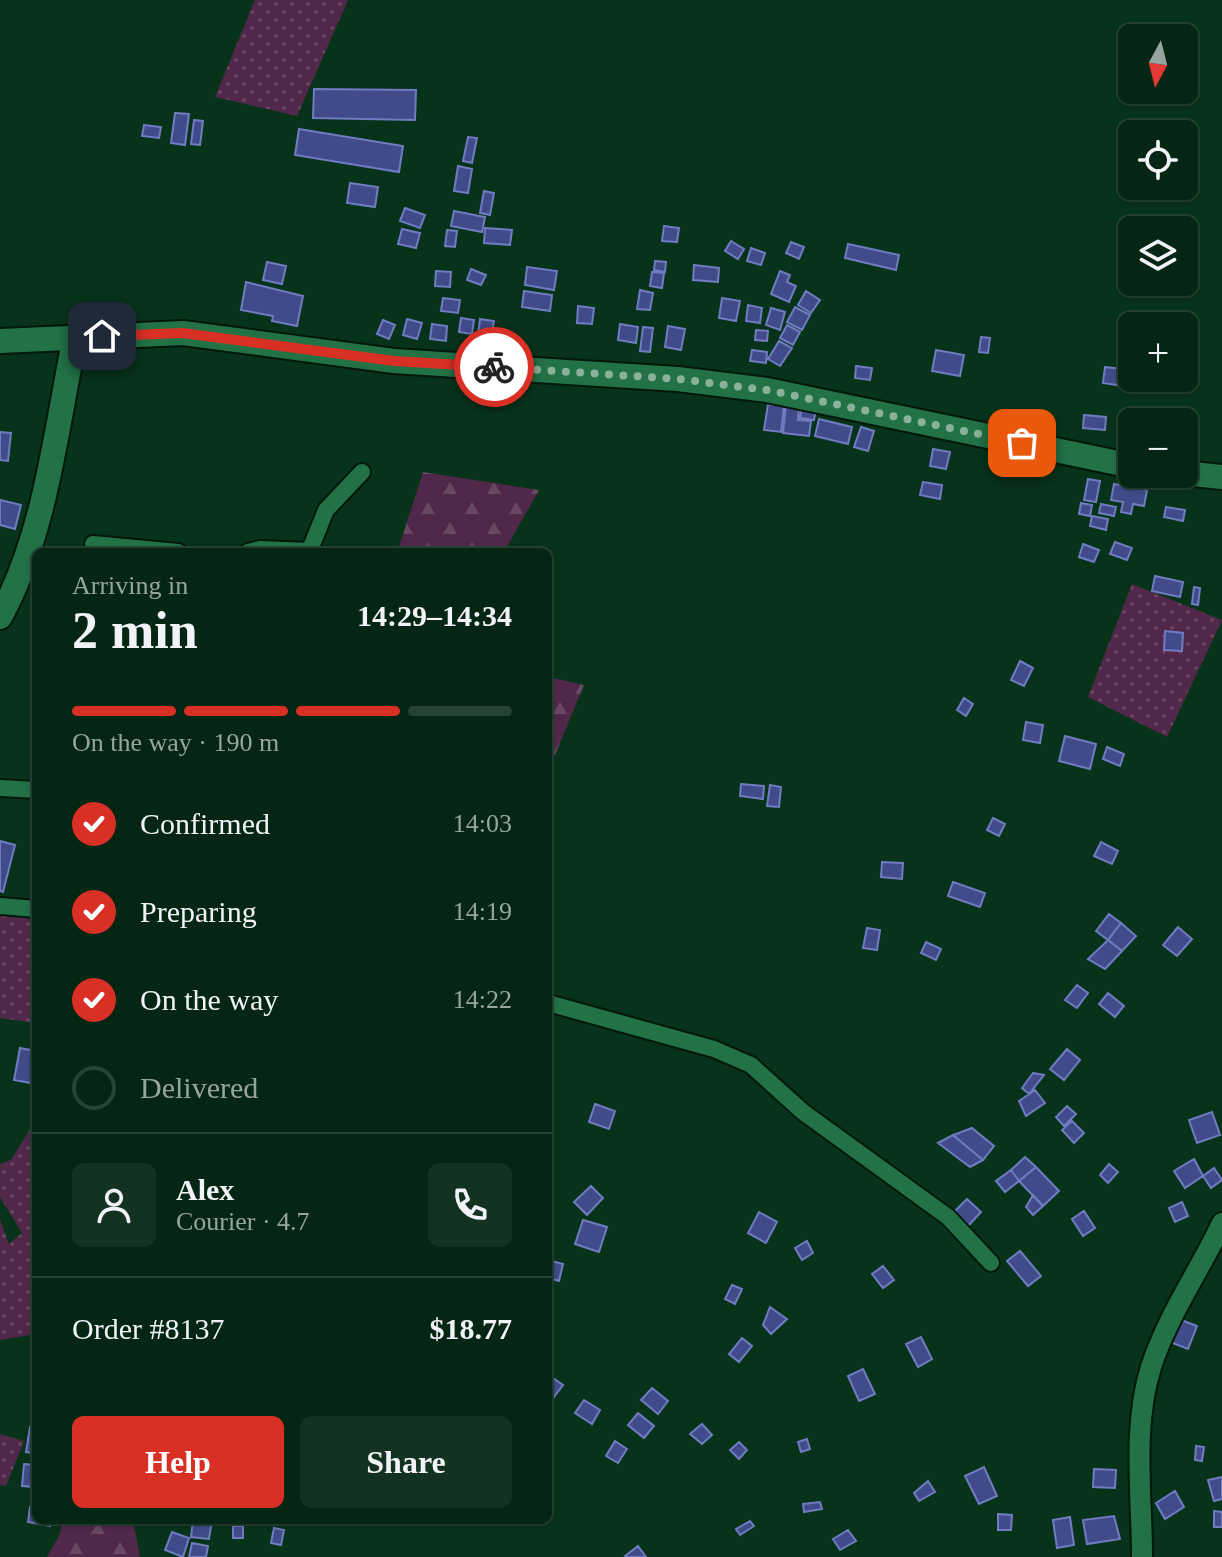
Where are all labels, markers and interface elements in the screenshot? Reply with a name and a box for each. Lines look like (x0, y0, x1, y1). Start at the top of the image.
north arrow (1118, 24, 1198, 104)
map controls (1118, 24, 1198, 488)
button: locate (1118, 120, 1198, 200)
button: layers (1118, 216, 1198, 296)
pin (68, 302, 136, 370)
button: + (1118, 312, 1198, 392)
icon: home (80, 314, 124, 358)
courier (454, 327, 534, 407)
icon: bike (472, 345, 516, 389)
button: − (1118, 408, 1198, 488)
pin (988, 409, 1056, 477)
icon: bag (1000, 421, 1044, 465)
text: Arriving in (72, 571, 188, 600)
text: 14:29–14:34 (357, 599, 512, 632)
text: 2 min (72, 602, 198, 659)
text: On the way · 190 m (72, 728, 279, 757)
icon: check (72, 802, 116, 846)
text: Confirmed (140, 807, 270, 840)
text: 14:03 (453, 809, 512, 838)
icon: check (72, 890, 116, 934)
text: Preparing (140, 895, 257, 928)
text: 14:19 (453, 897, 512, 926)
icon: check (72, 978, 116, 1022)
text: On the way (140, 983, 278, 1016)
text: 14:22 (453, 985, 512, 1014)
text: Delivered (140, 1071, 258, 1104)
button: person (72, 1163, 156, 1247)
button: phone (428, 1163, 512, 1247)
text: Alex (176, 1173, 234, 1206)
text: Courier · 4.7 (176, 1207, 310, 1236)
text: Order #8137 (72, 1312, 224, 1345)
text: $18.77 (430, 1312, 512, 1345)
button: Help (72, 1416, 284, 1508)
button: Share (300, 1416, 512, 1508)

